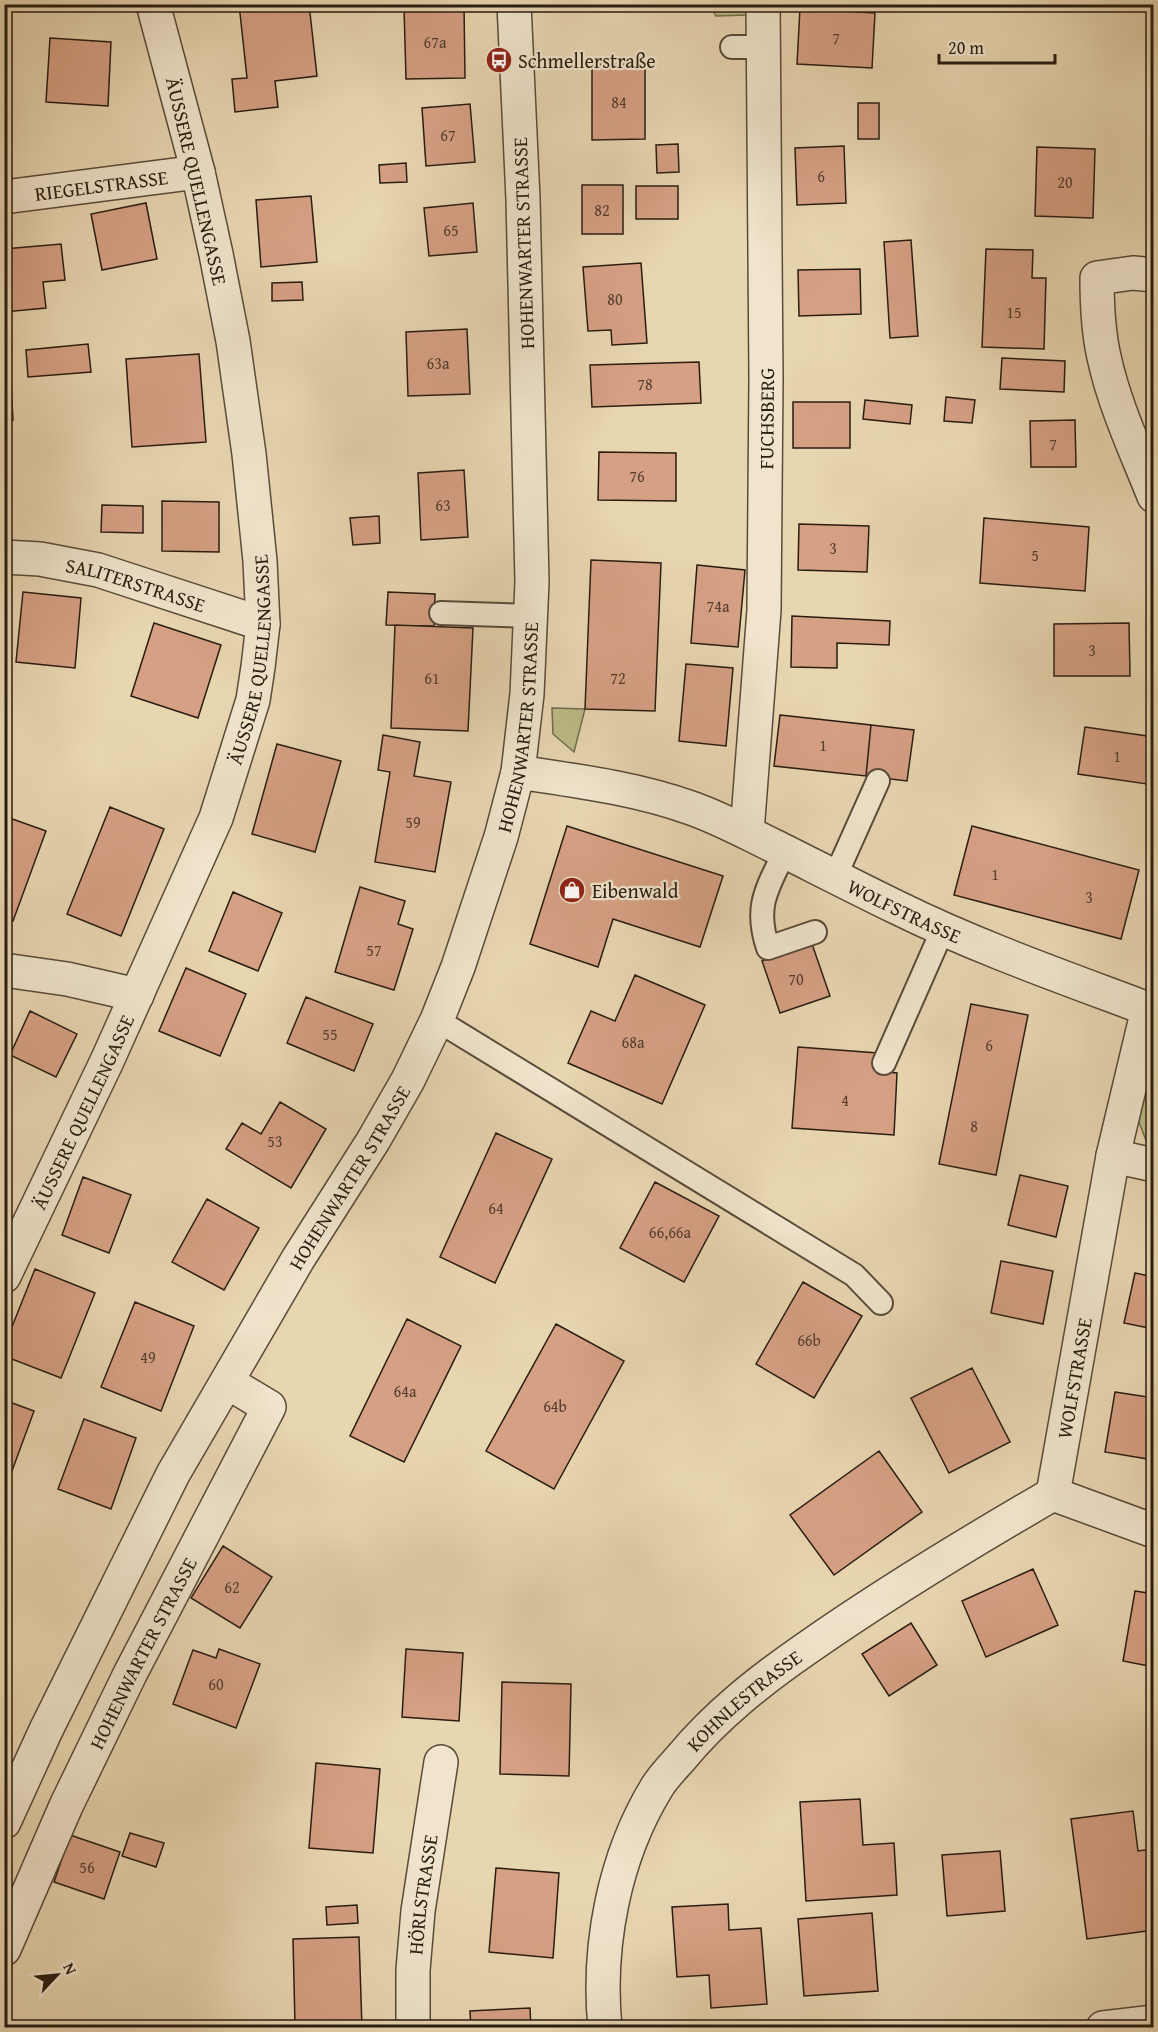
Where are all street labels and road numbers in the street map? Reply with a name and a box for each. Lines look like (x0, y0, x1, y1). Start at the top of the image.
street label: ÄUSSERE QUELLENGASSE (159, 74, 235, 288)
street label: HOHENWARTER STRASSE (505, 137, 541, 349)
street label: RIEGELSTRASSE (33, 162, 169, 207)
street label: FUCHSBERG (751, 368, 781, 470)
street label: SALITERSTRASSE (63, 550, 209, 619)
street label: ÄUSSERE QUELLENGASSE (219, 553, 278, 768)
street label: HOHENWARTER STRASSE (488, 621, 545, 835)
street label: WOLFSTRASSE (843, 871, 966, 950)
street label: ÄUSSERE QUELLENGASSE (24, 1009, 141, 1214)
street label: HOHENWARTER STRASSE (281, 1079, 417, 1275)
street label: WOLFSTRASSE (1049, 1315, 1099, 1441)
street label: HOHENWARTER STRASSE (81, 1552, 203, 1754)
street label: KOHNLESTRASSE (679, 1642, 807, 1757)
street label: HÖRLSTRASSE (400, 1832, 444, 1956)

